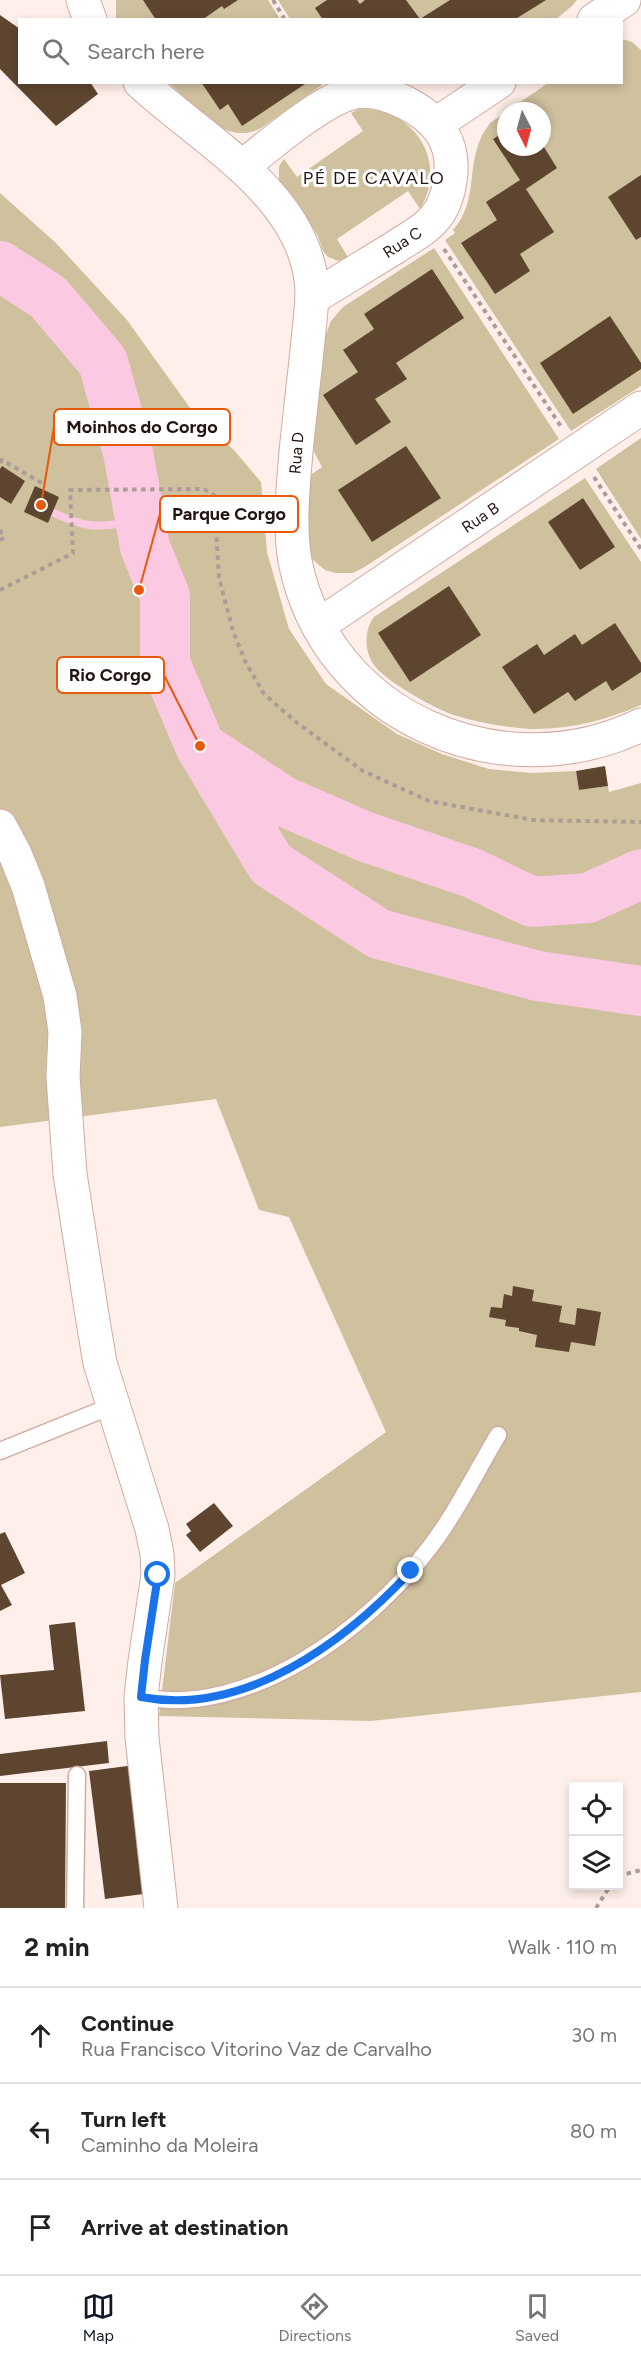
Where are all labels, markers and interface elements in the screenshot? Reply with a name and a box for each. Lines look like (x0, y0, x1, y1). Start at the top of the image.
search box (18, 18, 623, 84)
icon: search (39, 35, 72, 68)
text: Search here (87, 38, 205, 65)
north arrow (497, 102, 551, 156)
district label: PÉ DE CAVALO (303, 167, 445, 189)
street label: Rua C (379, 223, 425, 262)
callout: Moinhos do Corgo (54, 409, 230, 445)
text: Moinhos do Corgo (66, 416, 218, 438)
street label: Rua D (285, 431, 308, 475)
callout: Parque Corgo (160, 496, 298, 532)
street label: Rua B (458, 498, 503, 537)
text: Parque Corgo (172, 503, 286, 525)
callout: Rio Corgo (57, 657, 164, 693)
text: Rio Corgo (69, 664, 151, 686)
route end (397, 1557, 423, 1583)
route start (144, 1561, 170, 1587)
map controls (569, 1782, 623, 1890)
button: locate (569, 1782, 623, 1836)
button: layers (569, 1836, 623, 1890)
text: 2 min (24, 1931, 90, 1963)
text: Walk · 110 m (508, 1935, 617, 1959)
text: Continue (81, 2010, 174, 2037)
icon: ahead (24, 2019, 57, 2052)
text: 30 m (571, 2023, 617, 2047)
text: Rua Francisco Vitorino Vaz de Carvalho (81, 2037, 432, 2061)
text: Turn left (81, 2106, 167, 2133)
icon: left (24, 2115, 57, 2148)
text: 80 m (570, 2119, 617, 2143)
text: Caminho da Moleira (81, 2133, 258, 2157)
icon: arrive (24, 2211, 57, 2244)
text: Arrive at destination (81, 2214, 289, 2241)
tab: Map (82, 2290, 115, 2345)
tab: Directions (278, 2290, 351, 2345)
tab: Saved (515, 2290, 559, 2345)

